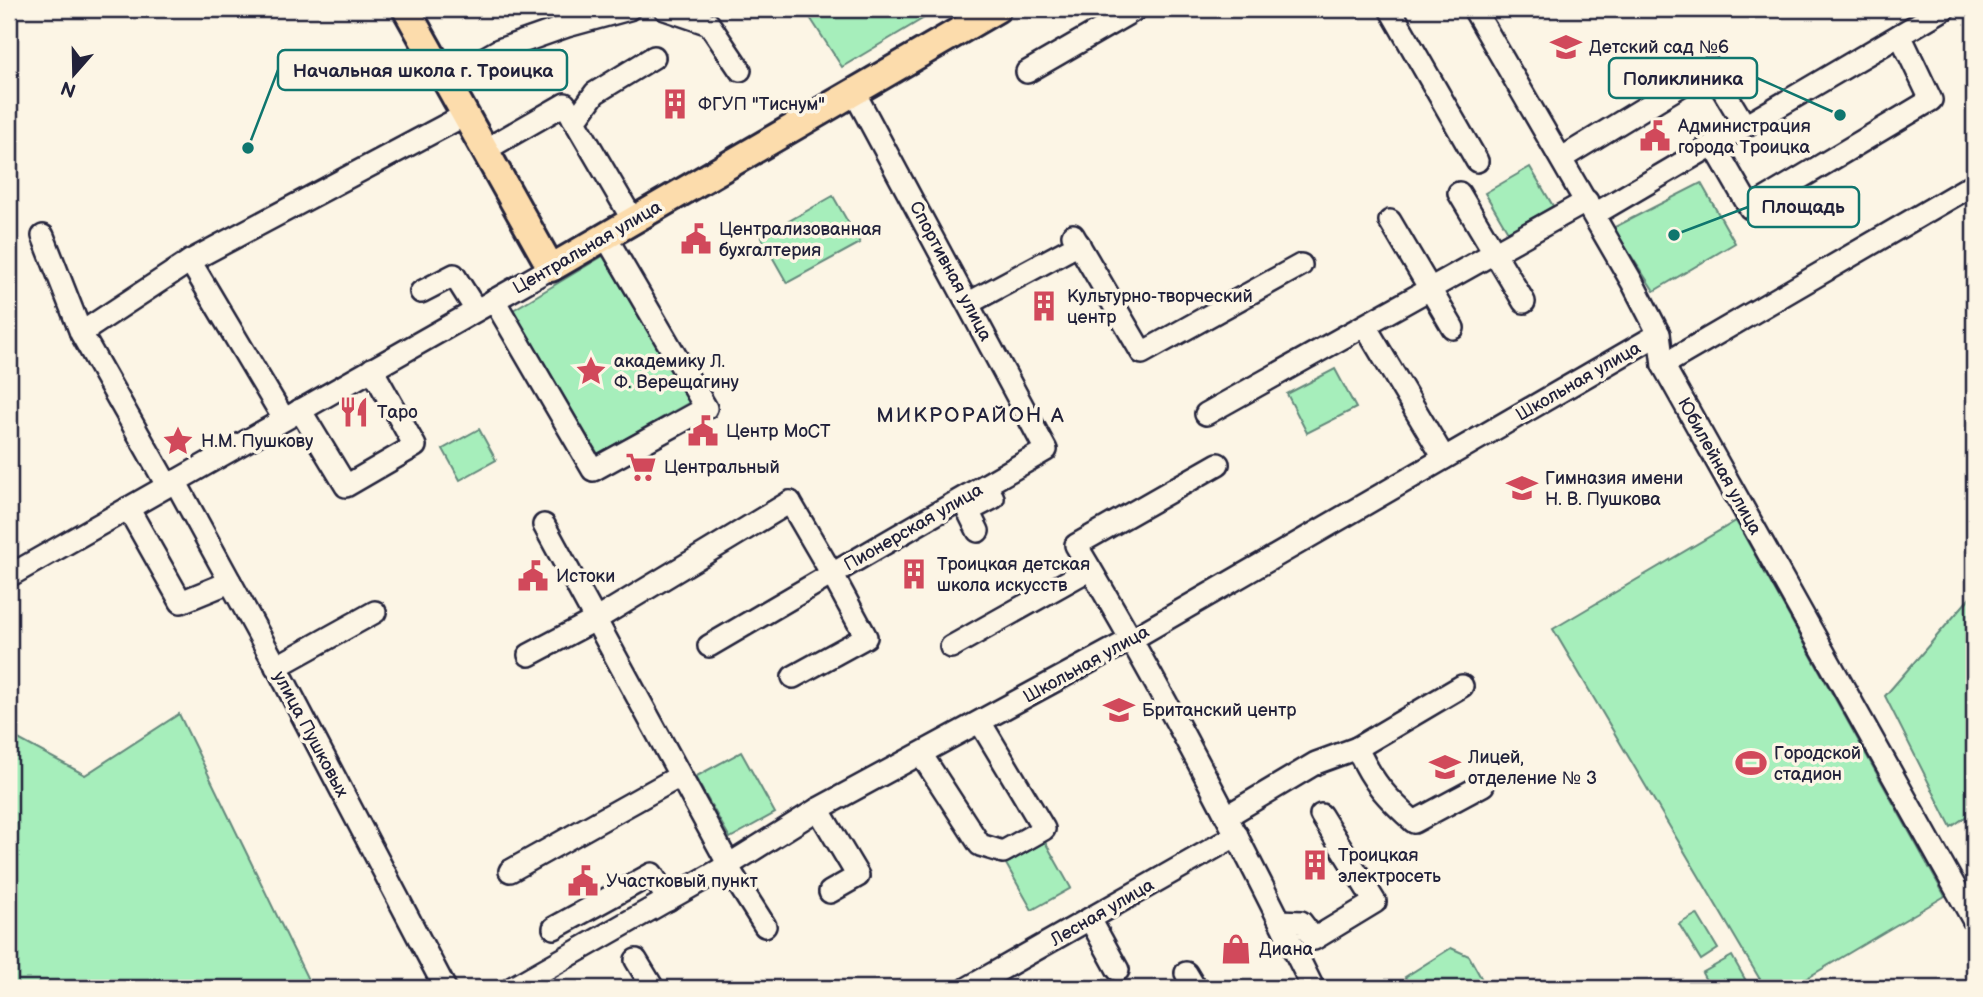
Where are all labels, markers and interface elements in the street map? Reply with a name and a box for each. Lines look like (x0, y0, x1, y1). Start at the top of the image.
school or university icon: Детский сад №6 (1549, 30, 1583, 64)
place label: Детский сад №6 (1589, 37, 1729, 58)
north arrow (38, 38, 108, 108)
callout: Начальная школа г. Троицка (278, 50, 567, 90)
callout: Поликлиника (1609, 58, 1757, 98)
text: Начальная школа г. Троицка (293, 60, 554, 83)
text: Поликлиника (1623, 68, 1744, 91)
text: N (58, 75, 79, 102)
building icon: ФГУП "Тиснум" (658, 87, 692, 121)
place label: ФГУП "Тиснум" (698, 94, 825, 115)
place label: Администрация города Троицка (1677, 116, 1811, 158)
public building icon: Администрация города Троицка (1638, 119, 1672, 153)
callout: Площадь (1748, 187, 1859, 227)
street label: Центральная улица (509, 196, 665, 298)
text: Площадь (1761, 196, 1845, 219)
street label: Спортивная улица (905, 198, 996, 345)
place label: Централизованная бухгалтерия (719, 219, 882, 261)
public building icon: Централизованная бухгалтерия (679, 222, 713, 256)
place label: Культурно-творческий центр (1067, 286, 1253, 328)
building icon: Культурно-творческий центр (1027, 289, 1061, 323)
street label: Школьная улица (1512, 337, 1645, 426)
place label: академику Л. Ф. Верещагину (614, 351, 740, 393)
place icon: академику Л. Ф. Верещагину (574, 354, 608, 388)
street label: Юбилейная улица (1673, 394, 1766, 539)
restaurant icon: Таро (337, 395, 371, 429)
place label: Таро (377, 402, 418, 423)
district label: МИКРОРАЙОН А (876, 403, 1066, 428)
public building icon: Центр МоСТ (686, 414, 720, 448)
place label: Центр МоСТ (726, 421, 831, 442)
place icon: Н.М. Пушкову (161, 424, 195, 458)
place label: Н.М. Пушкову (201, 431, 314, 452)
supermarket icon: Центральный (624, 450, 658, 484)
place label: Центральный (664, 457, 780, 478)
place label: Гимназия имени Н. В. Пушкова (1545, 468, 1683, 510)
school or university icon: Гимназия имени Н. В. Пушкова (1505, 471, 1539, 505)
street label: Пионерская улица (840, 479, 987, 576)
place label: Троицкая детская школа искусств (937, 554, 1090, 596)
building icon: Троицкая детская школа искусств (897, 557, 931, 591)
public building icon: Истоки (516, 559, 550, 593)
place label: Истоки (556, 566, 615, 587)
street label: Школьная улица (1020, 621, 1153, 708)
street label: улица Пушковых (269, 668, 353, 801)
school or university icon: Британский центр (1102, 693, 1136, 727)
place label: Британский центр (1142, 700, 1296, 721)
place label: Городской стадион (1774, 743, 1861, 785)
sports icon: Городской стадион (1734, 746, 1768, 780)
place label: Лицей, отделение № 3 (1467, 747, 1597, 789)
school or university icon: Лицей, отделение № 3 (1428, 750, 1462, 784)
place label: Троицкая электросеть (1338, 845, 1441, 887)
building icon: Троицкая электросеть (1298, 848, 1332, 882)
public building icon: Участковый пункт (566, 864, 600, 898)
place label: Участковый пункт (606, 871, 759, 892)
street label: Лесная улица (1046, 874, 1158, 951)
shop icon: Диана (1219, 932, 1253, 966)
place label: Диана (1259, 939, 1314, 960)

